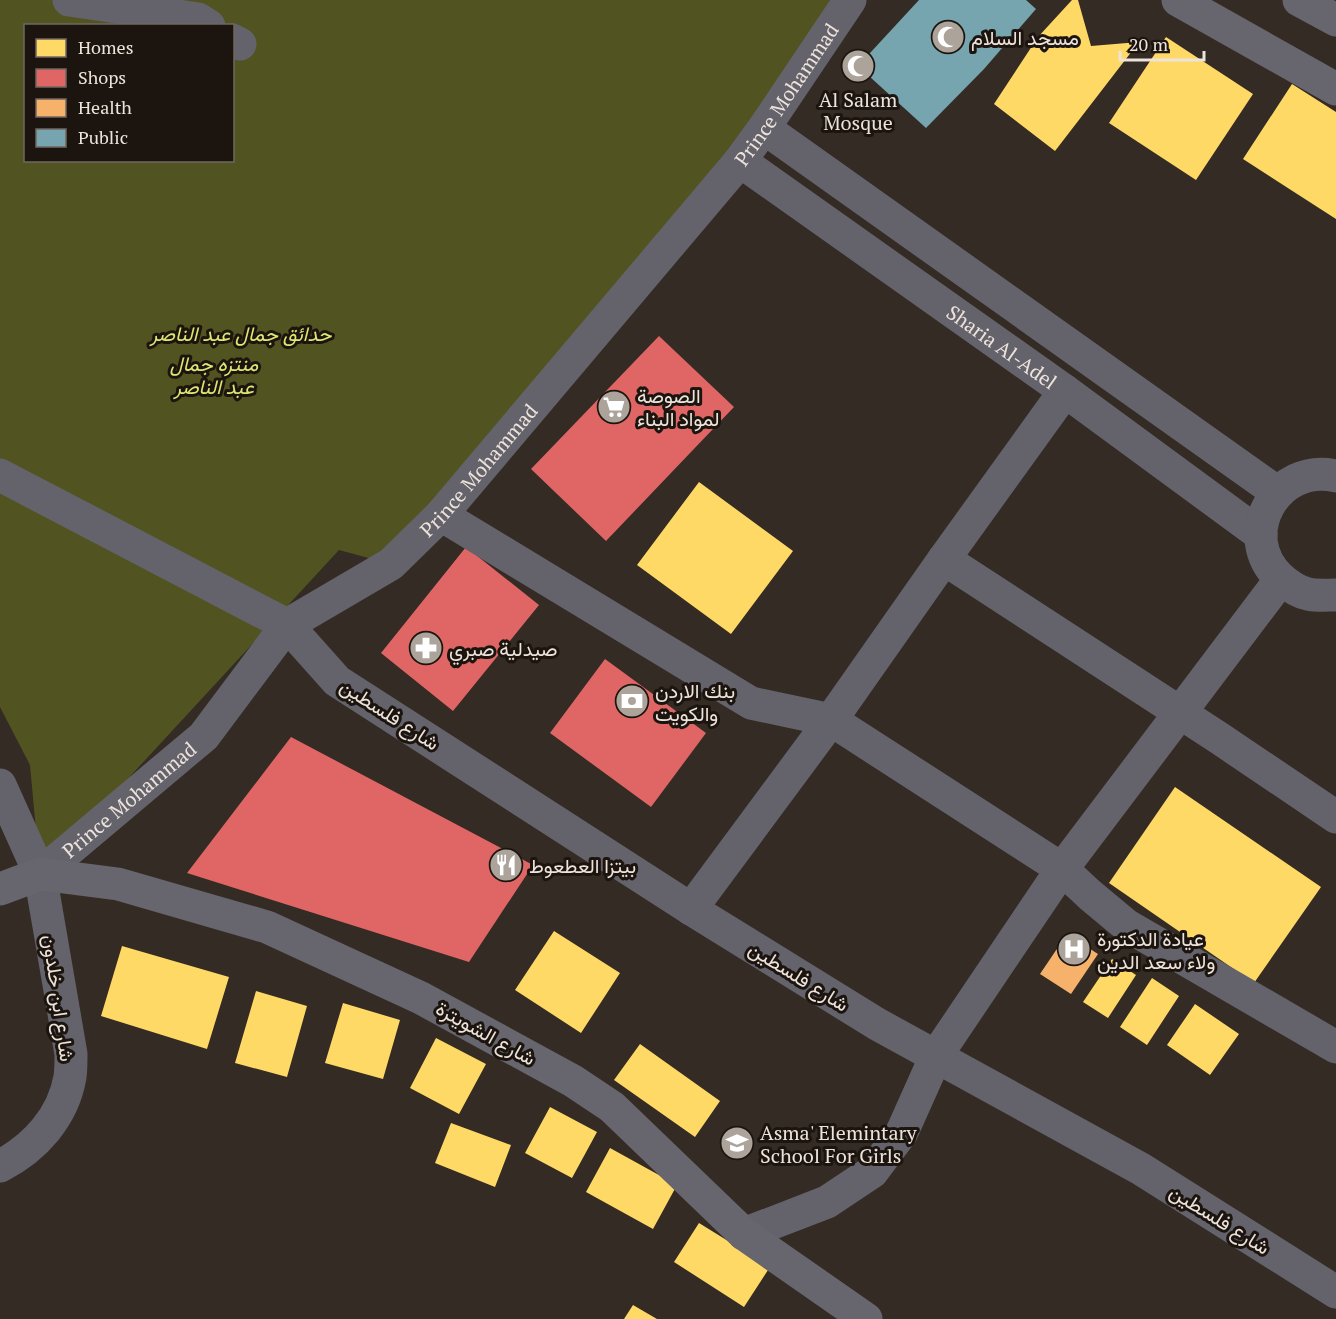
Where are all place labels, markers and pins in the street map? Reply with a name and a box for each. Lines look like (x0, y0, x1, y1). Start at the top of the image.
mosque icon: مسجد السلام (930, 19, 966, 55)
place label: مسجد السلام (971, 24, 1079, 51)
mosque icon: Al Salam Mosque (840, 48, 876, 84)
place label: Al Salam Mosque (819, 86, 897, 136)
place label: الصوصة لمواد البناء (637, 382, 720, 432)
supermarket icon: الصوصة لمواد البناء (596, 389, 632, 425)
pharmacy icon: صيدلية صبري (408, 630, 444, 666)
place label: صيدلية صبري (449, 635, 557, 666)
place label: بنك الاردن والكويت (655, 677, 735, 727)
bank icon: بنك الاردن والكويت (614, 683, 650, 719)
restaurant icon: بيتزا العطعوط (488, 847, 524, 883)
place label: بيتزا العطعوط (529, 852, 636, 879)
place label: عيادة الدكتورة ولاء سعد الدين (1097, 925, 1215, 975)
hospital icon: عيادة الدكتورة ولاء سعد الدين (1056, 931, 1092, 967)
place label: Asma' Elemintary School For Girls (760, 1119, 918, 1169)
school or university icon: Asma' Elemintary School For Girls (719, 1125, 755, 1161)

